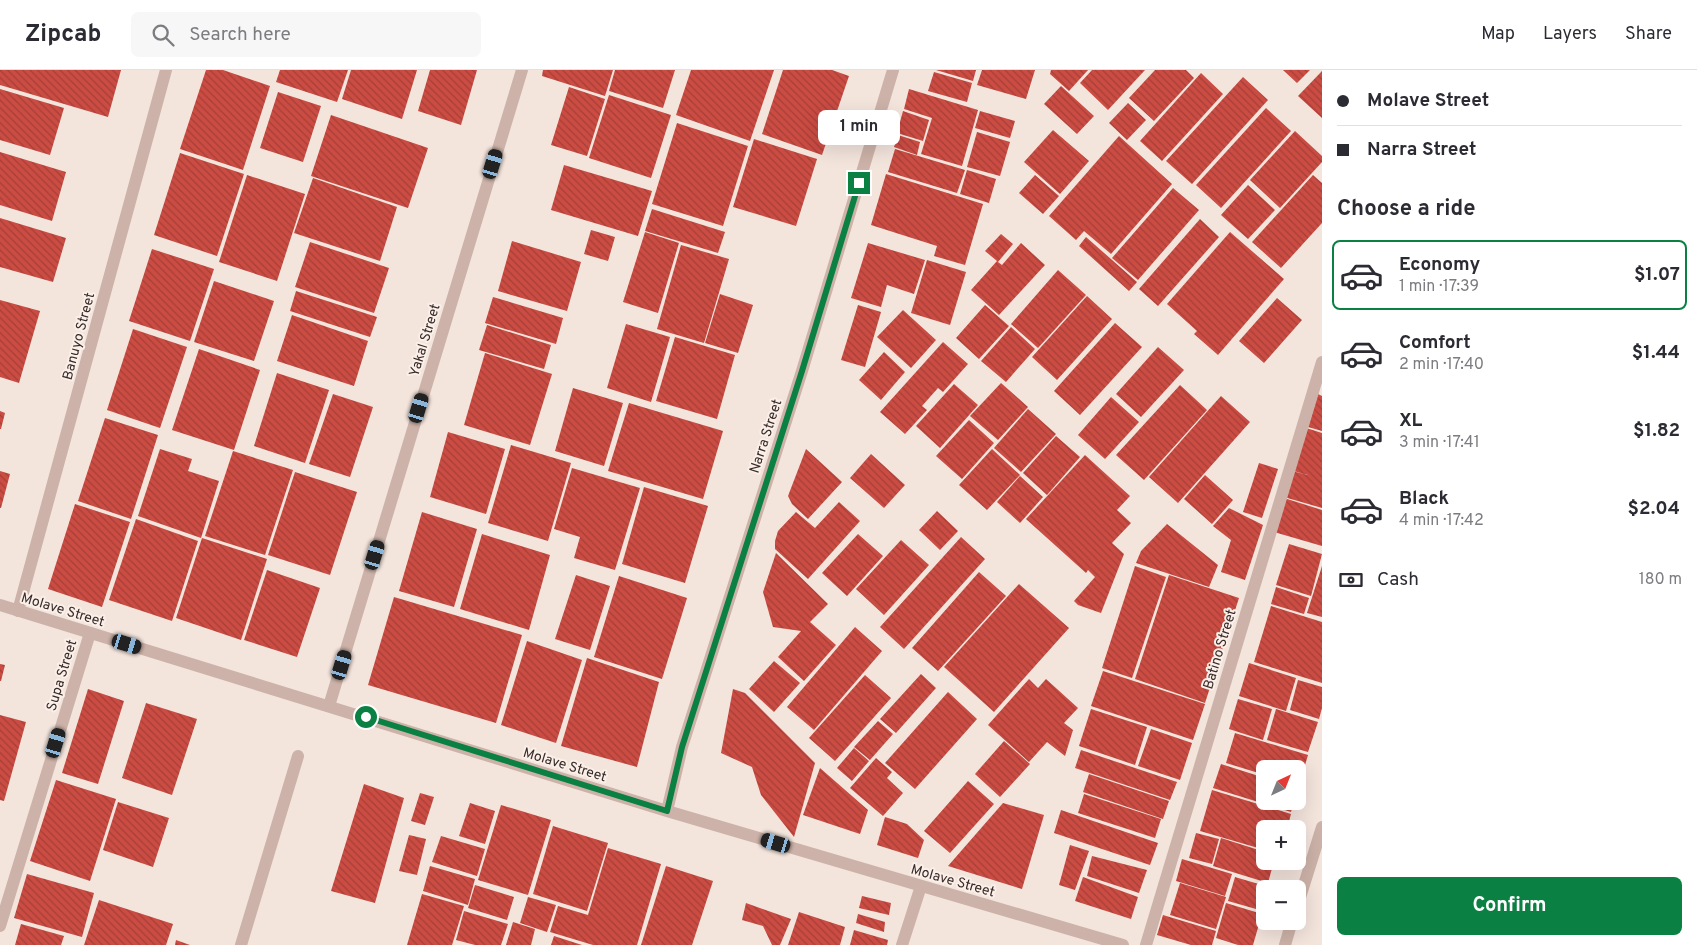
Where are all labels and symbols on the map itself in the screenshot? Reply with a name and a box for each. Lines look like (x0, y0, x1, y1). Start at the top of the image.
callout: 1 min (818, 111, 900, 146)
car (481, 147, 504, 181)
route end (848, 172, 870, 194)
street label: Banuyo Street (60, 291, 99, 382)
street label: Yakal Street (406, 302, 445, 379)
car (407, 391, 430, 425)
street label: Narra Street (746, 397, 786, 476)
car (363, 538, 386, 572)
street label: Molave Street (19, 590, 106, 631)
street label: Batino Street (1200, 607, 1241, 692)
car (110, 632, 143, 656)
street label: Supa Street (44, 638, 81, 713)
car (330, 648, 353, 682)
route start (355, 706, 377, 728)
car (44, 726, 67, 760)
street label: Molave Street (521, 745, 608, 786)
north arrow (1256, 760, 1306, 810)
car (759, 831, 792, 855)
street label: Molave Street (909, 861, 997, 902)

